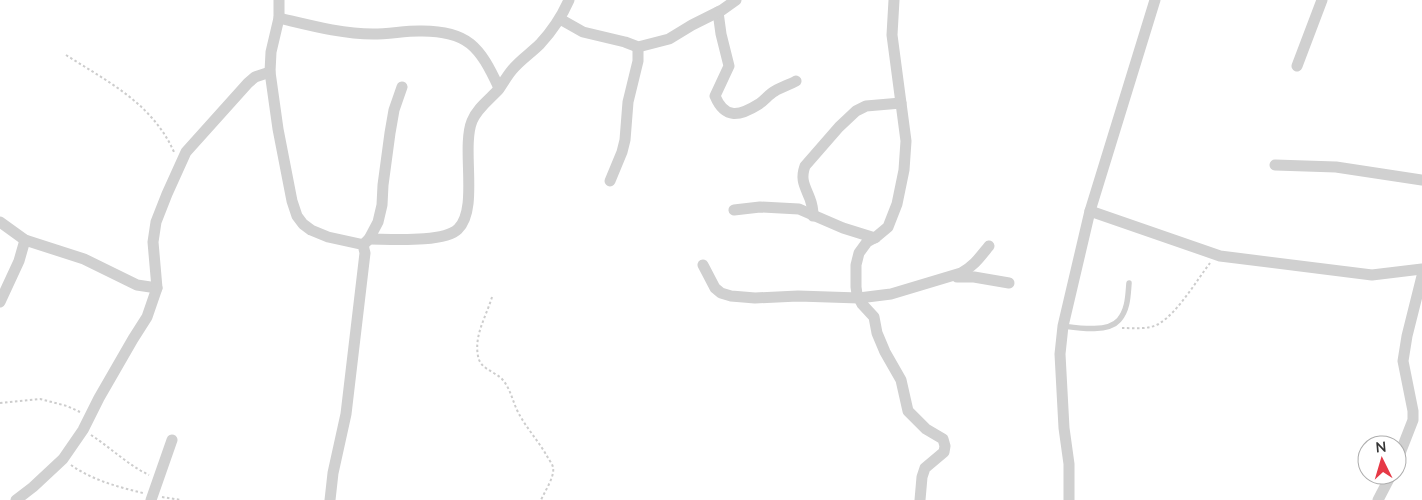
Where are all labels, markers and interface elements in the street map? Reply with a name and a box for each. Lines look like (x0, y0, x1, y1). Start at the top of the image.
north arrow (1357, 435, 1407, 485)
text: N (1375, 438, 1387, 455)

